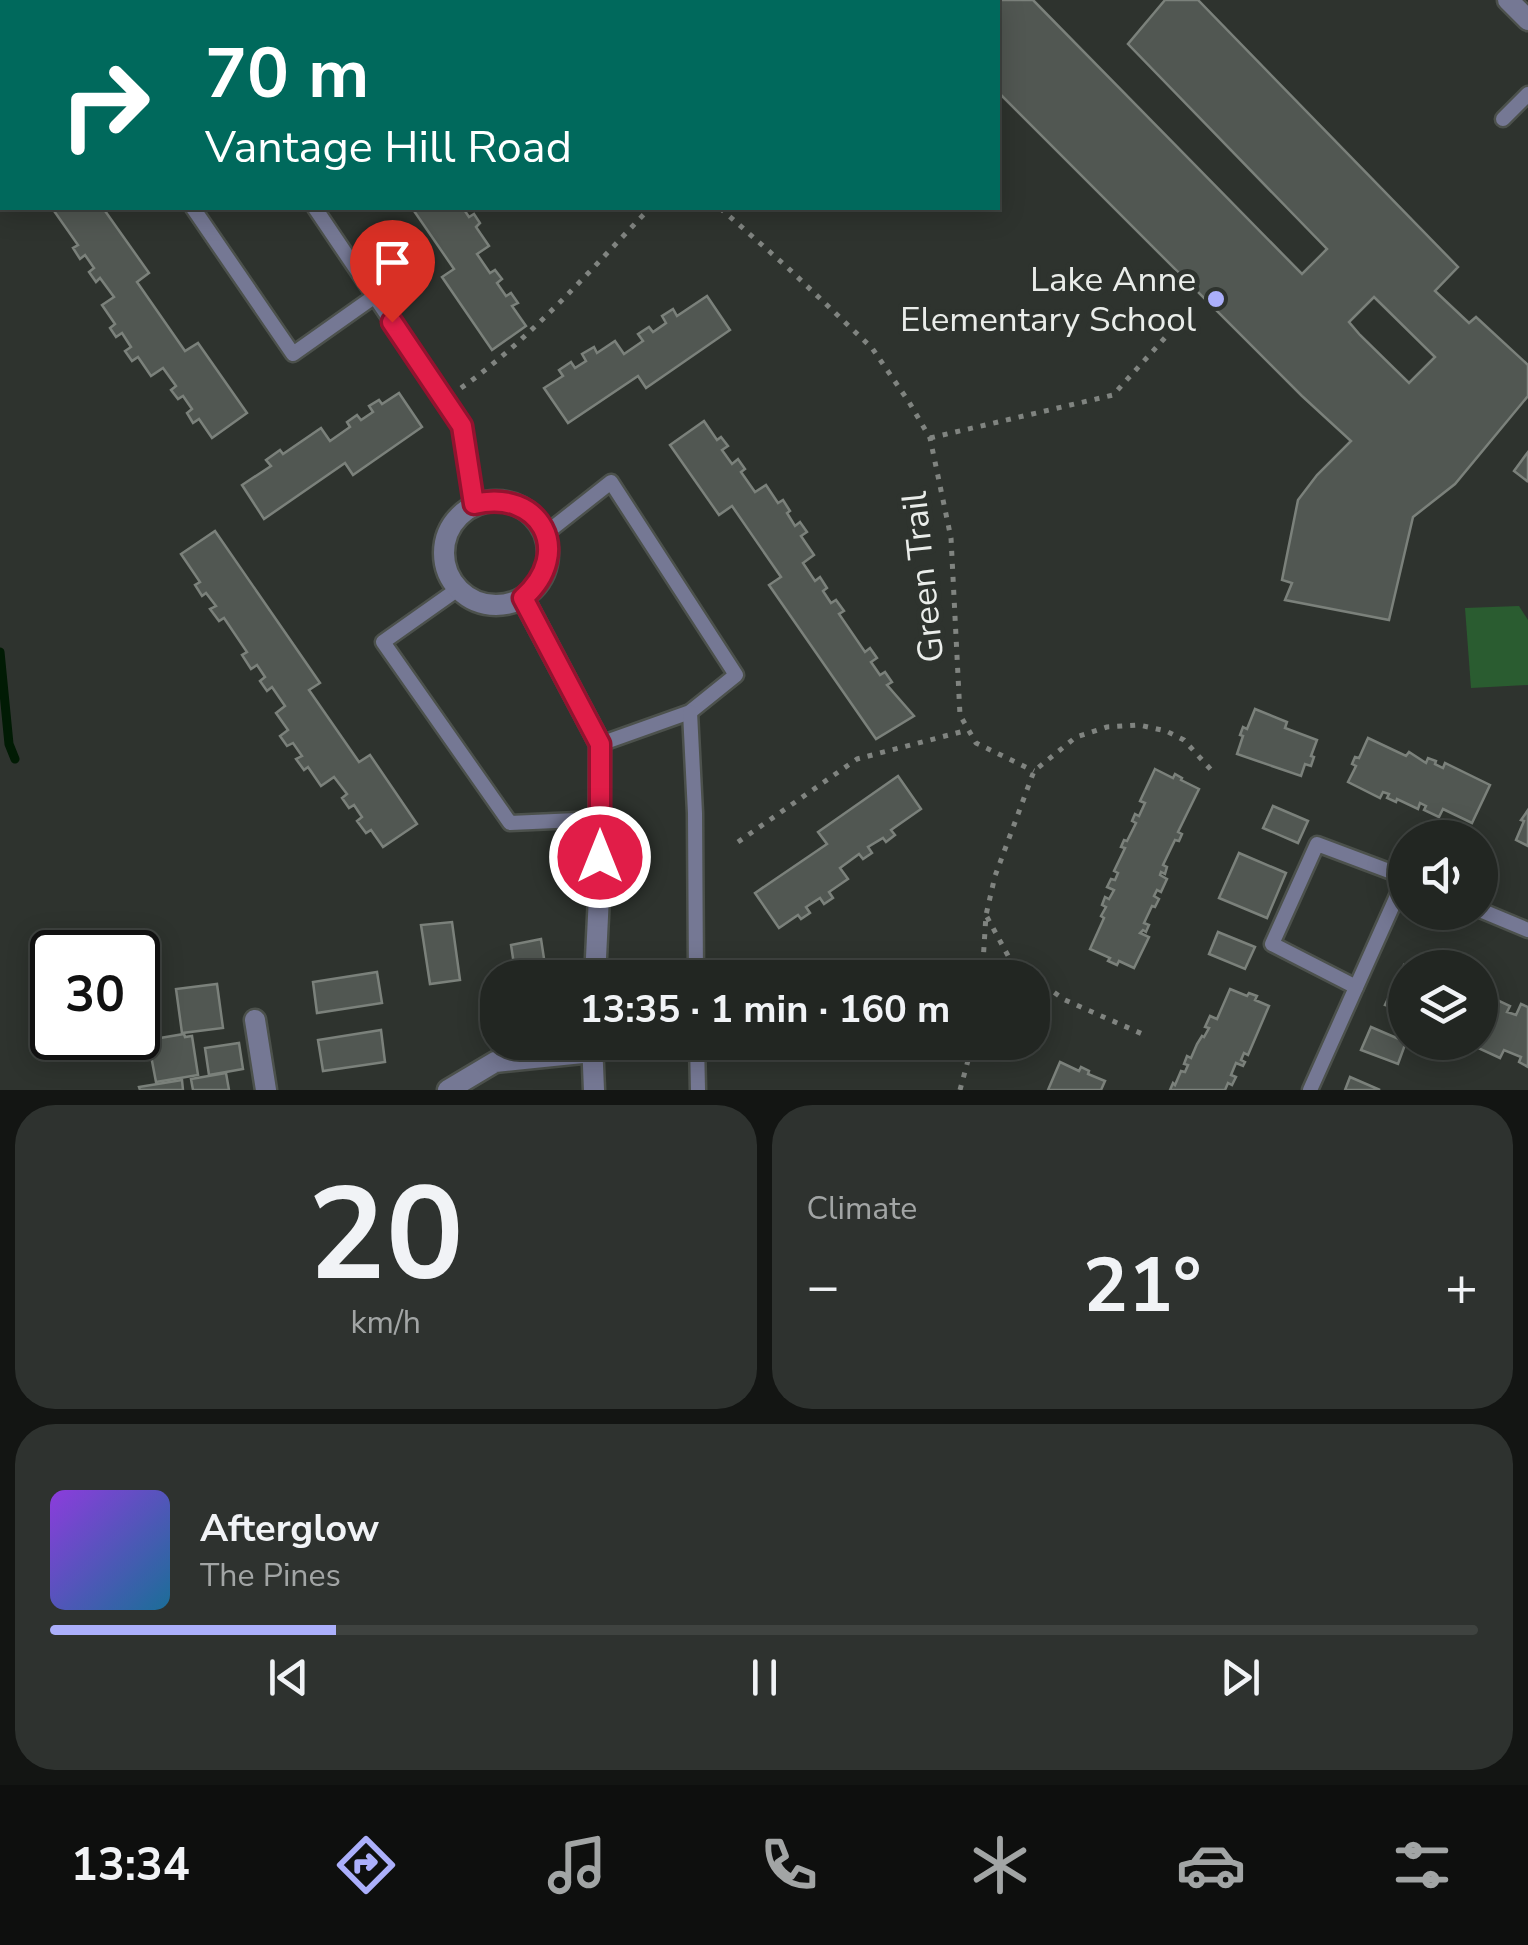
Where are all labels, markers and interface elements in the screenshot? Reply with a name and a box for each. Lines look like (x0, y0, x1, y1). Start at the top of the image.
text: 70 m (205, 26, 369, 122)
icon: right (40, 40, 170, 170)
text: Vantage Hill Road (205, 117, 572, 178)
pin (350, 220, 435, 323)
icon: arrive (365, 235, 420, 290)
place label: Lake Anne Elementary School (900, 256, 1197, 343)
marker: Lake Anne Elementary School (1205, 288, 1227, 310)
street label: Green Trail (891, 489, 955, 665)
position arrow (548, 805, 652, 909)
map controls (1388, 820, 1498, 1060)
button: sound (1388, 820, 1498, 930)
speed limit sign: 30 (30, 930, 160, 1060)
button: layers (1388, 950, 1498, 1060)
text: 13:35 · 1 min · 160 m (580, 984, 950, 1035)
text: 20 (308, 1147, 464, 1324)
text: Climate (807, 1187, 917, 1230)
text: 21° (1083, 1235, 1201, 1337)
text: − (807, 1249, 840, 1324)
text: + (1445, 1249, 1478, 1324)
text: km/h (350, 1301, 421, 1344)
text: Afterglow (200, 1503, 379, 1554)
text: The Pines (200, 1554, 341, 1597)
icon: previous (261, 1650, 316, 1705)
icon: pause (737, 1650, 792, 1705)
icon: next (1213, 1650, 1268, 1705)
icon: directions (331, 1830, 401, 1900)
icon: music (542, 1830, 612, 1900)
icon: phone (754, 1830, 824, 1900)
icon: climate (965, 1830, 1035, 1900)
icon: car (1176, 1830, 1246, 1900)
icon: filters (1387, 1830, 1457, 1900)
text: 13:34 (71, 1835, 190, 1896)

